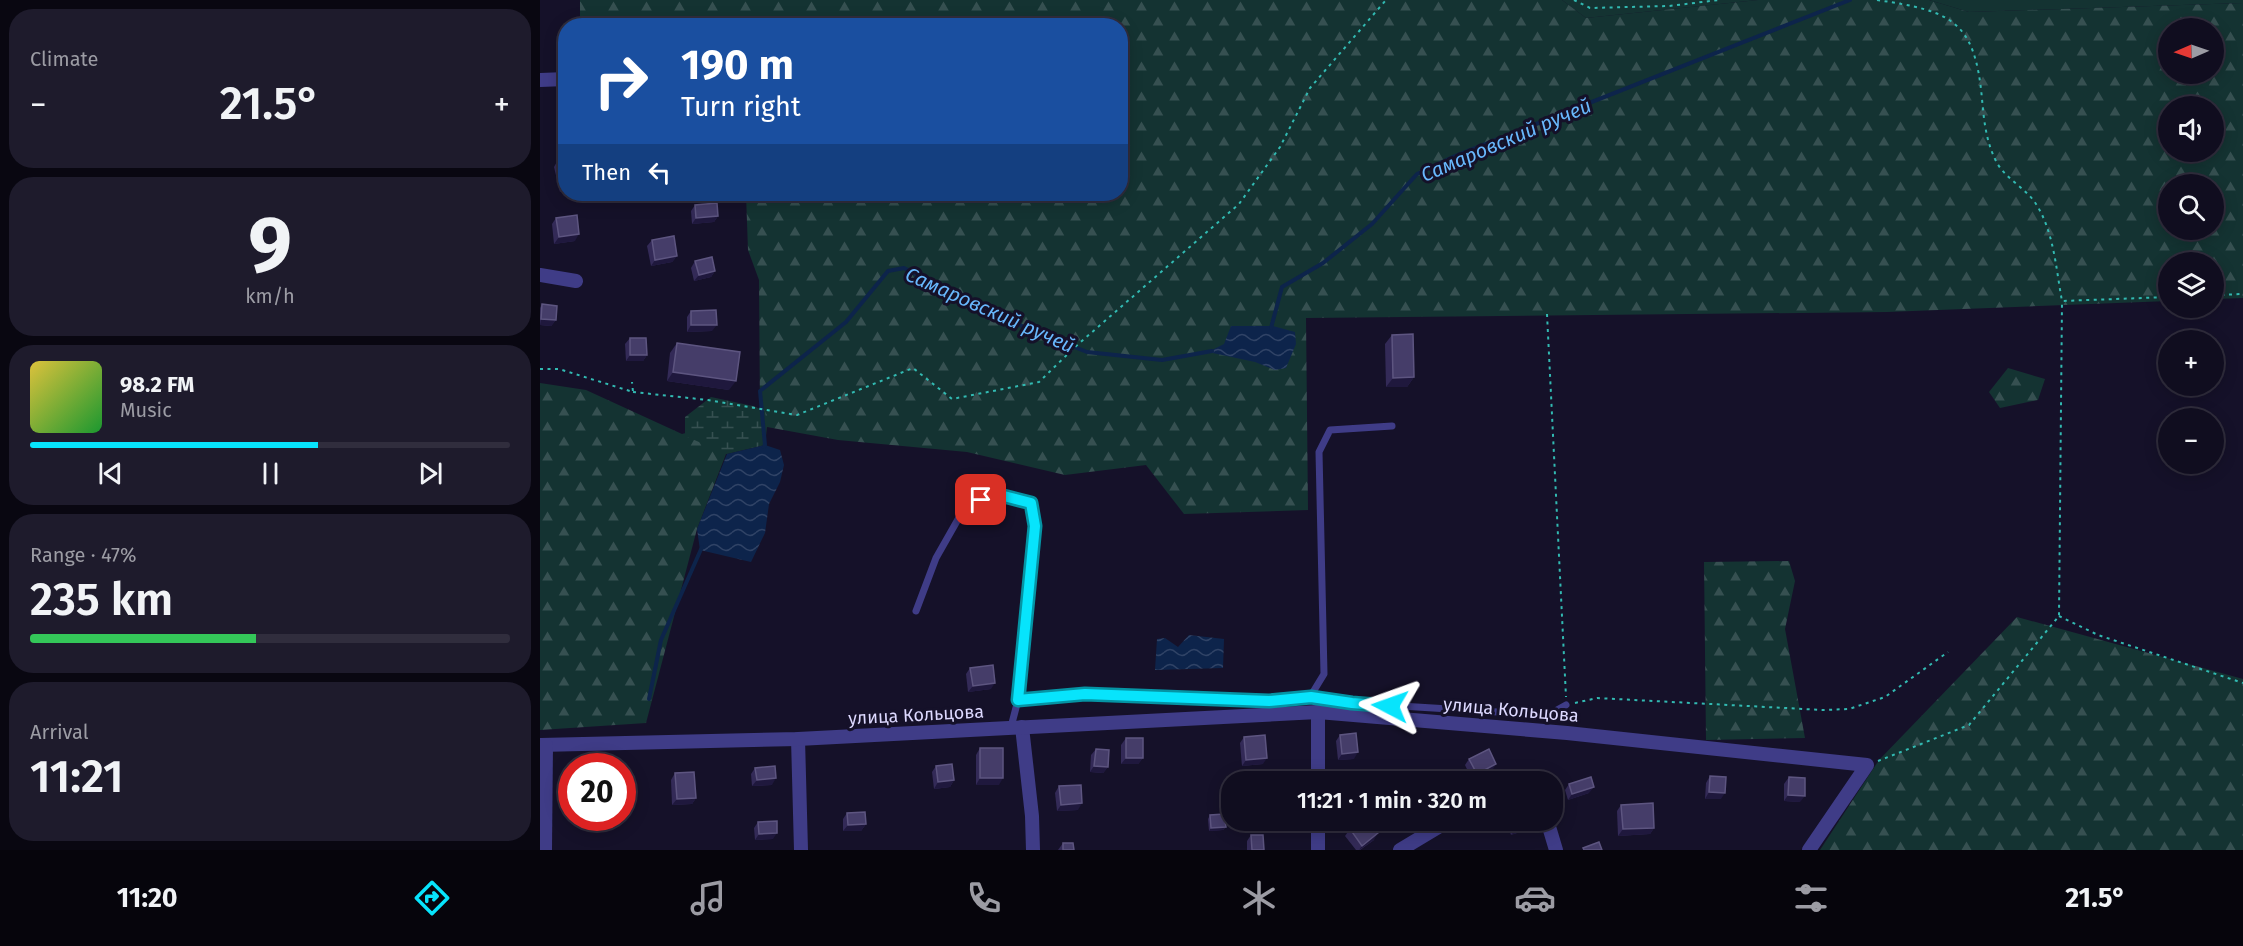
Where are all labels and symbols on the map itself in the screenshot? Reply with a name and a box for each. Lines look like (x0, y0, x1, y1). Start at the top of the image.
north arrow (2158, 18, 2224, 84)
water label: Самаровский ручей (1417, 93, 1595, 187)
water label: Самаровский ручей (902, 262, 1078, 358)
pin (955, 474, 1006, 525)
position arrow (1358, 674, 1422, 738)
street label: улица Кольцова (1442, 693, 1580, 727)
street label: улица Кольцова (848, 700, 984, 730)
speed limit sign: 20 (558, 753, 636, 831)

